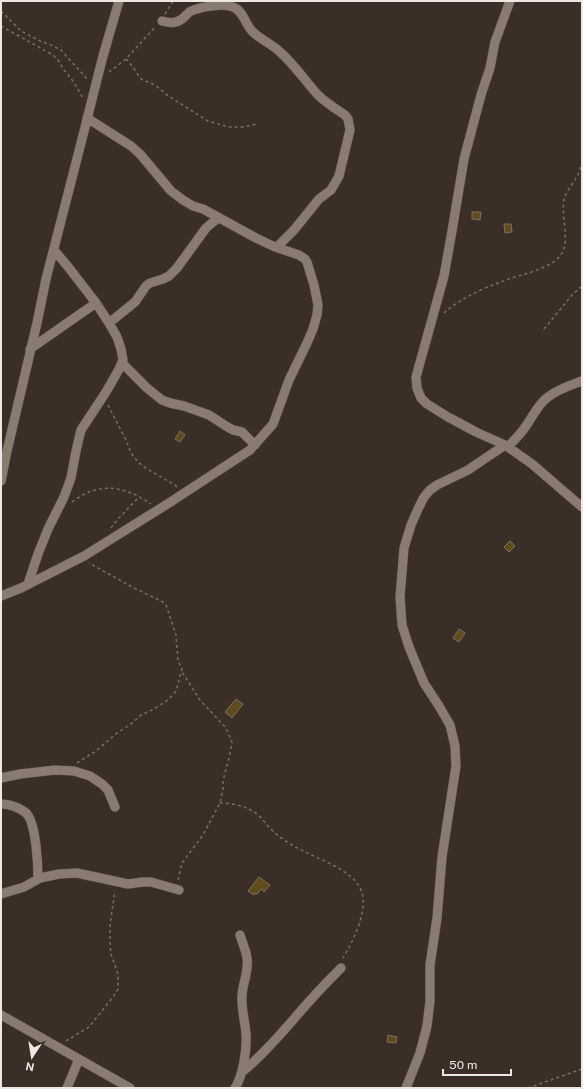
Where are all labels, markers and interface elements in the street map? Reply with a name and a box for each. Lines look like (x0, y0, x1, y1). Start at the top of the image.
north arrow (12, 1037, 52, 1077)
scale bar (443, 1051, 511, 1077)
text: 50 m (449, 1058, 477, 1072)
text: N (24, 1060, 35, 1074)

